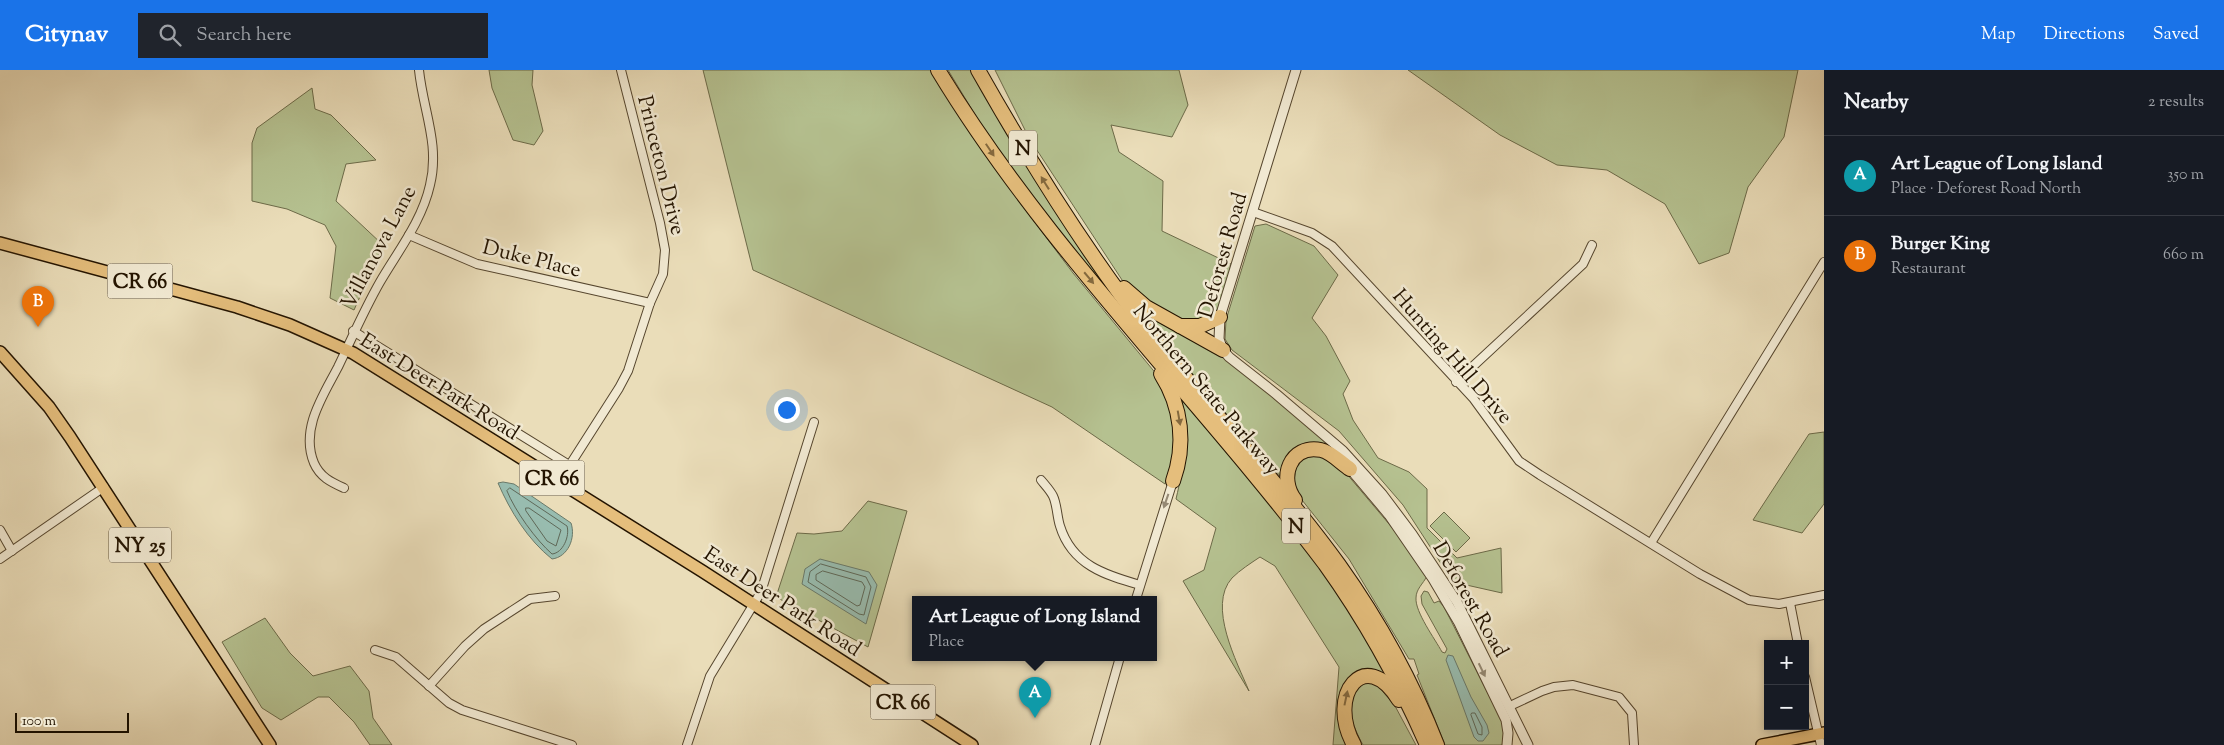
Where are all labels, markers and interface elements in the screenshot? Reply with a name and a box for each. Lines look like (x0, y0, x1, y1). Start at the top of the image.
search box (138, 13, 488, 58)
text: Citynav (25, 18, 108, 52)
icon: search (156, 21, 184, 49)
text: Search here (196, 22, 292, 49)
text: Map (1981, 22, 2016, 48)
text: Directions (2044, 22, 2125, 48)
text: Saved (2153, 22, 2199, 48)
text: Nearby (1844, 88, 1909, 118)
text: 2 results (2148, 91, 2204, 114)
street label: Princeton Drive (628, 93, 692, 238)
road number: N (1009, 130, 1037, 166)
one-way arrow (985, 143, 995, 156)
text: Art League of Long Island (1891, 151, 2102, 178)
text: A (1854, 164, 1867, 187)
text: 350 m (2167, 164, 2204, 187)
one-way arrow (1040, 176, 1049, 190)
text: Place · Deforest Road North (1891, 178, 2081, 201)
street label: Villanova Lane (335, 181, 425, 315)
street label: Deforest Road (1192, 189, 1256, 322)
text: Burger King (1891, 231, 1990, 258)
street label: Duke Place (479, 233, 584, 287)
text: B (1855, 244, 1865, 267)
text: 660 m (2163, 244, 2204, 267)
text: Restaurant (1891, 258, 1966, 281)
road number: CR 66 (108, 264, 172, 298)
one-way arrow (1083, 272, 1095, 284)
street label: Hunting Hill Drive (1384, 283, 1519, 431)
pin: B (22, 286, 54, 327)
street label: Northern State Parkway (1125, 298, 1287, 483)
street label: East Deer Park Road (354, 327, 524, 449)
your location (774, 397, 800, 423)
one-way arrow (1175, 411, 1183, 427)
road number: CR 66 (520, 460, 584, 496)
one-way arrow (1162, 494, 1169, 509)
road number: N (1282, 508, 1310, 544)
road number: NY 25 (109, 528, 171, 562)
street label: Deforest Road (1424, 536, 1515, 664)
street label: East Deer Park Road (697, 540, 867, 665)
popup (912, 596, 1157, 661)
text: Art League of Long Island (929, 604, 1140, 631)
text: Place (929, 631, 964, 654)
map controls (1764, 640, 1809, 730)
button: + (1764, 640, 1809, 685)
one-way arrow (1478, 663, 1486, 677)
pin: A (1019, 677, 1051, 718)
road number: CR 66 (870, 684, 936, 720)
button: − (1764, 685, 1809, 730)
one-way arrow (1342, 691, 1350, 706)
scale bar (15, 710, 129, 733)
text: 100 m (22, 712, 56, 732)

